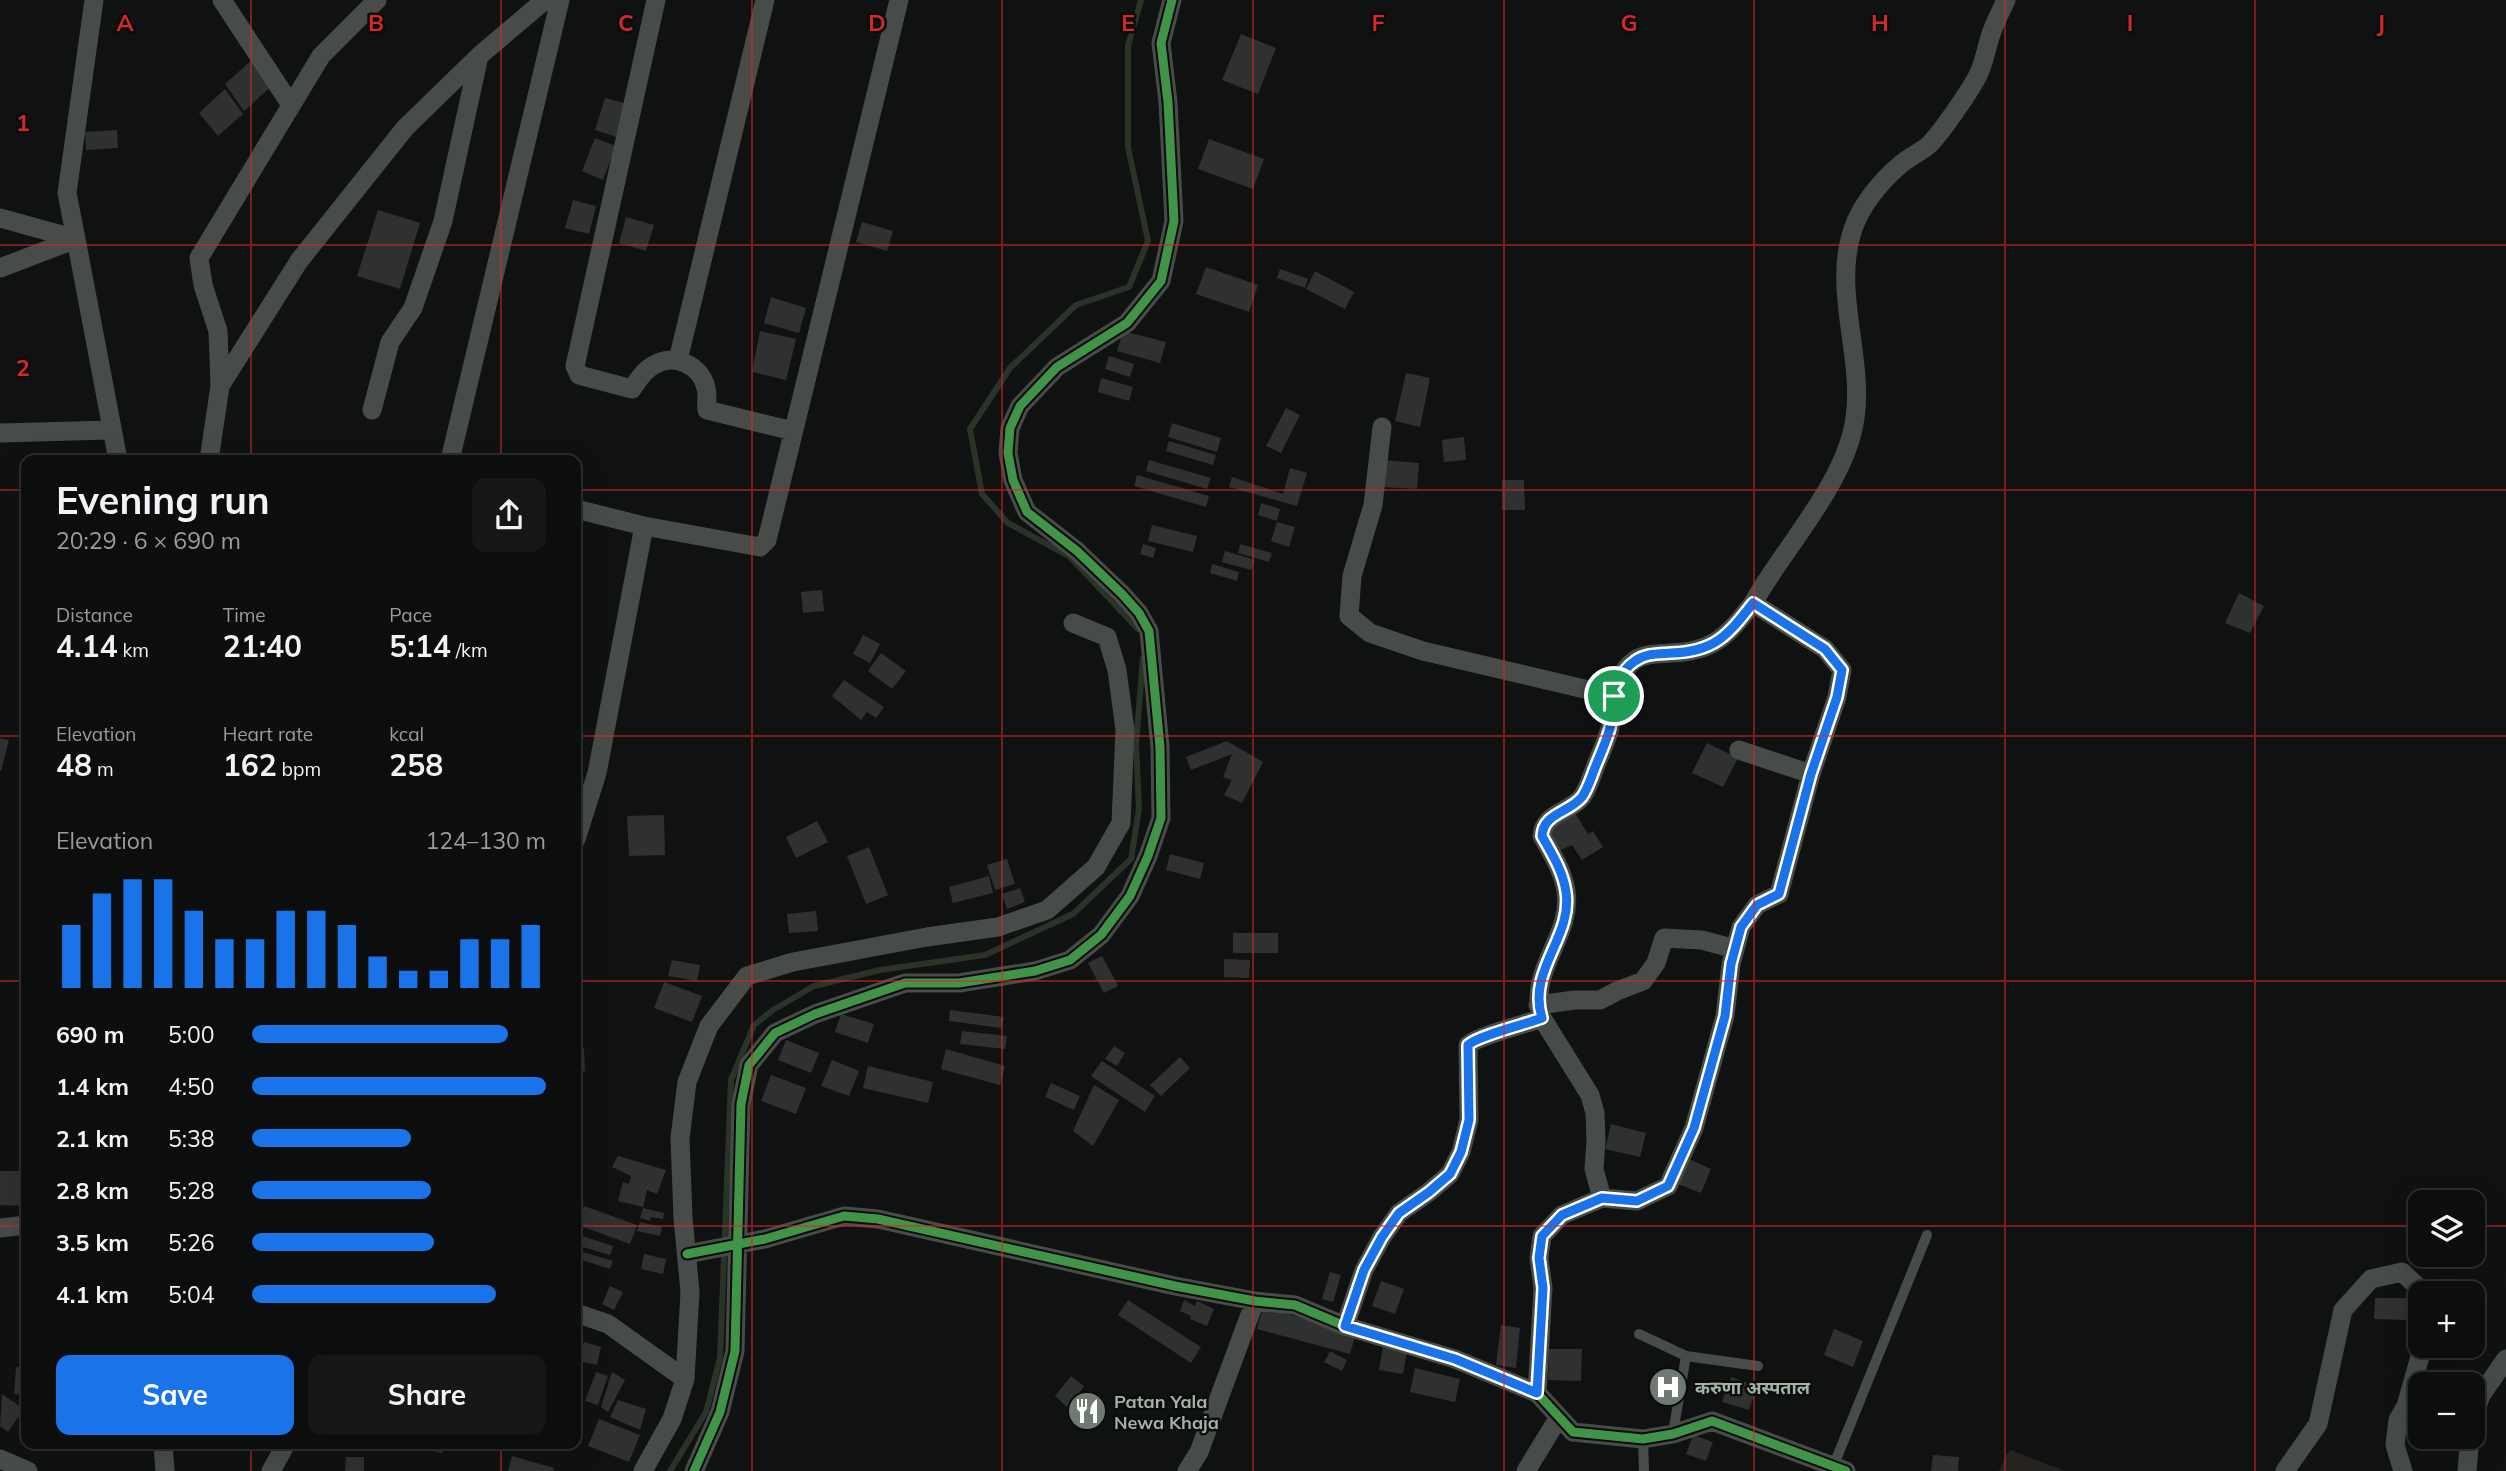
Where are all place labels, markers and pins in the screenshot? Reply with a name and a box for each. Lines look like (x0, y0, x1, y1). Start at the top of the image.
pin (1584, 666, 1644, 726)
hospital icon: करुणा अस्पताल (1647, 1366, 1689, 1408)
place label: करुणा अस्पताल (1695, 1376, 1811, 1399)
restaurant icon: Patan Yala Newa Khaja (1066, 1390, 1108, 1432)
place label: Patan Yala Newa Khaja (1114, 1390, 1219, 1434)

